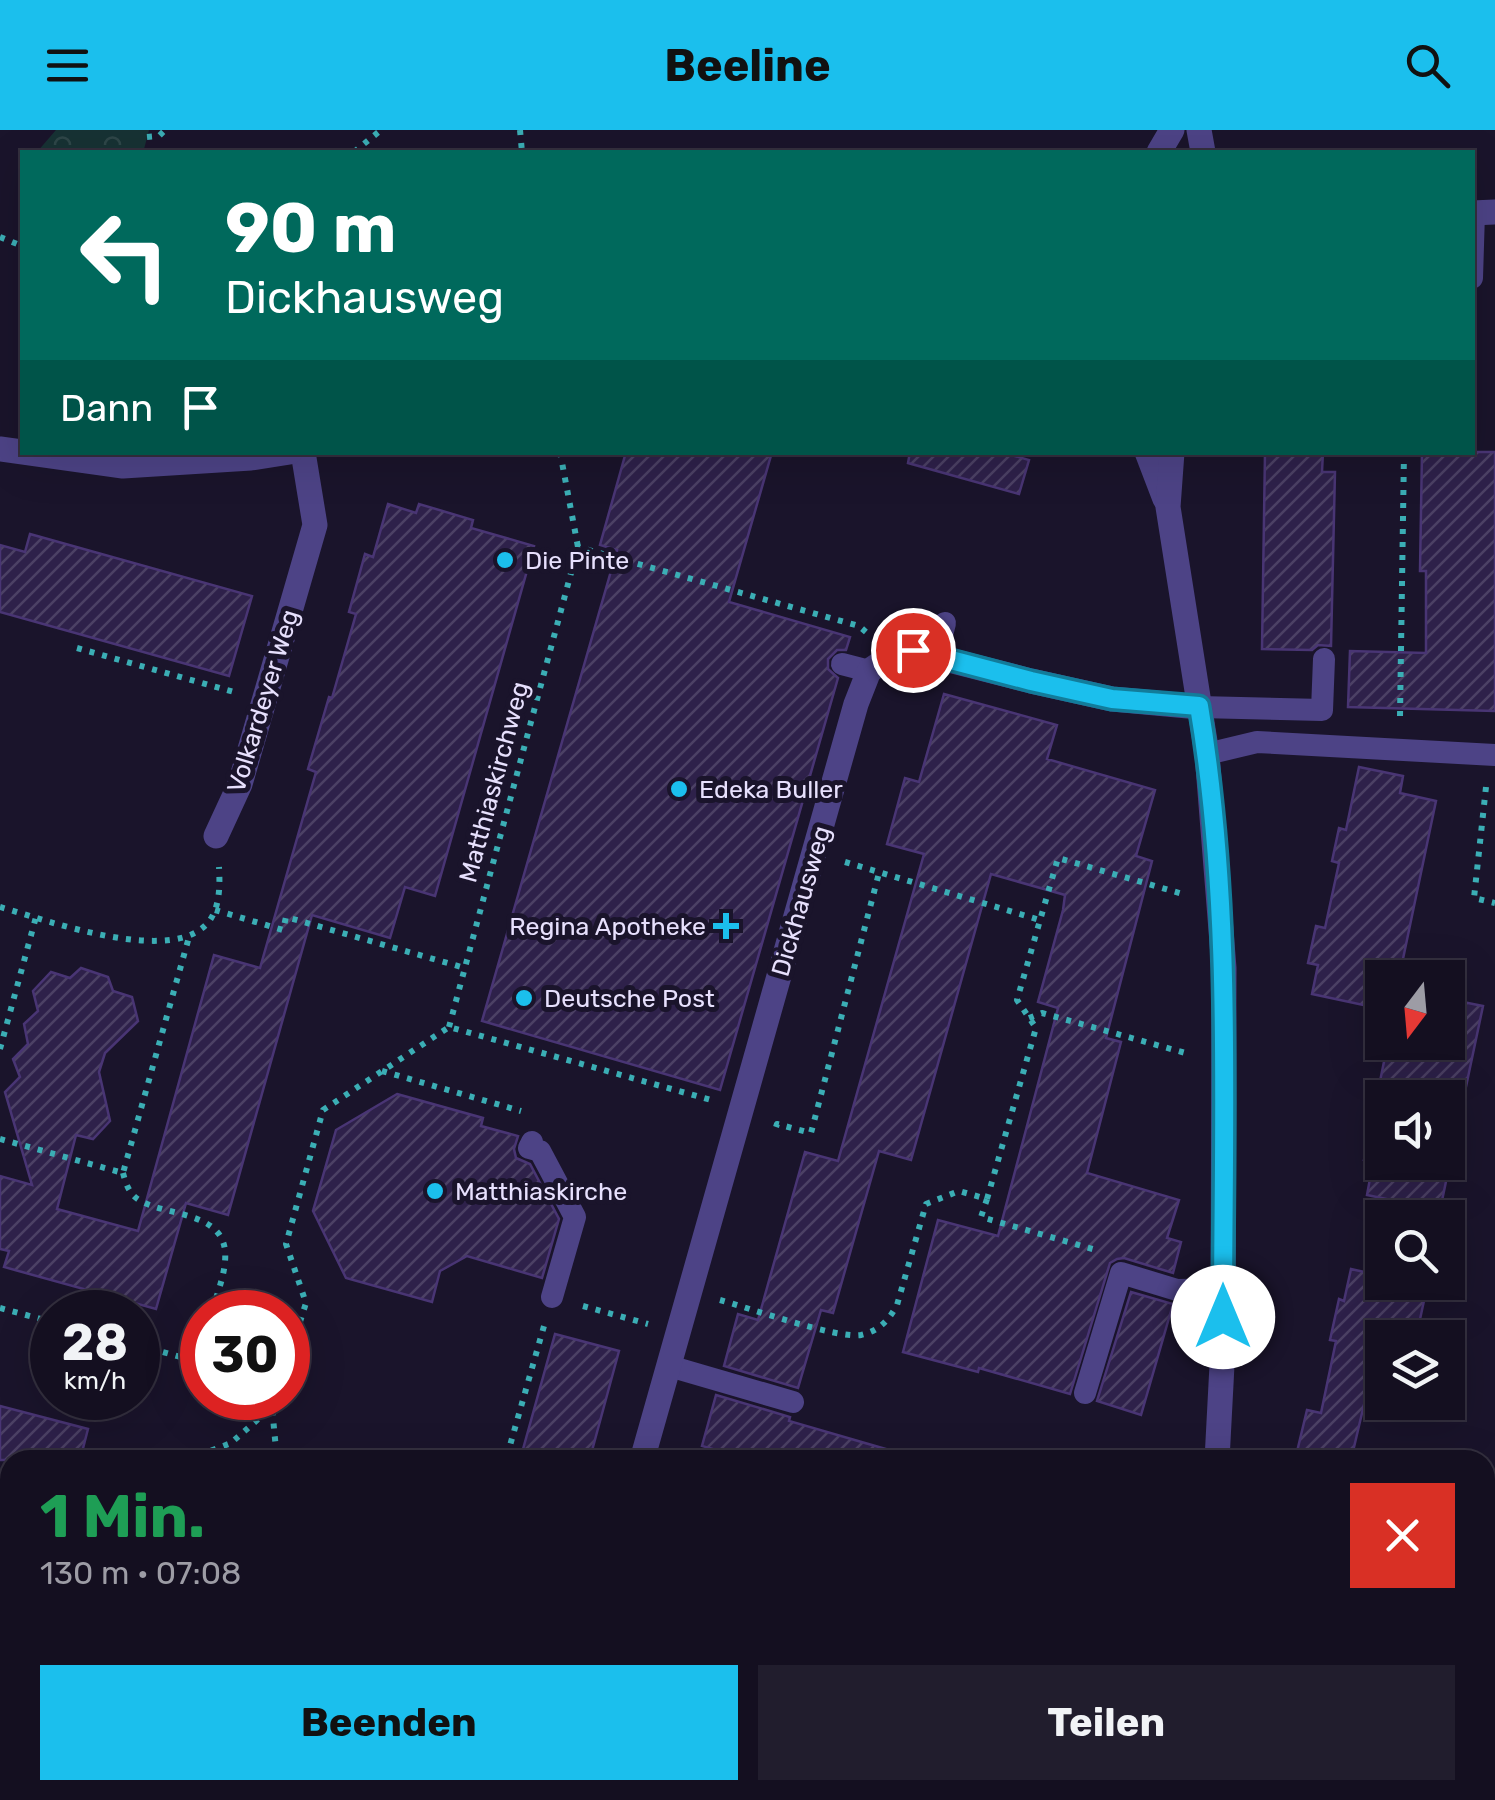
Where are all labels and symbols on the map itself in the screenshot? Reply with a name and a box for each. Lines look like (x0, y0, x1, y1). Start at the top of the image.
place label: Die Pinte (525, 546, 629, 575)
marker: Die Pinte (494, 549, 516, 571)
street label: Volkardeyer Weg (221, 606, 305, 796)
pin (871, 608, 956, 693)
street label: Matthiaskirchweg (453, 678, 535, 886)
place label: Edeka Buller (699, 775, 843, 804)
marker: Edeka Buller (668, 778, 690, 800)
street label: Dickhausweg (766, 822, 836, 980)
place label: Regina Apotheke (509, 912, 706, 941)
marker: Regina Apotheke (715, 915, 737, 937)
north arrow (1365, 960, 1465, 1060)
place label: Deutsche Post (544, 984, 715, 1013)
marker: Deutsche Post (513, 987, 535, 1009)
place label: Matthiaskirche (455, 1177, 627, 1206)
marker: Matthiaskirche (424, 1180, 446, 1202)
position arrow (1171, 1265, 1275, 1369)
speed limit sign: 30 (180, 1290, 310, 1420)

